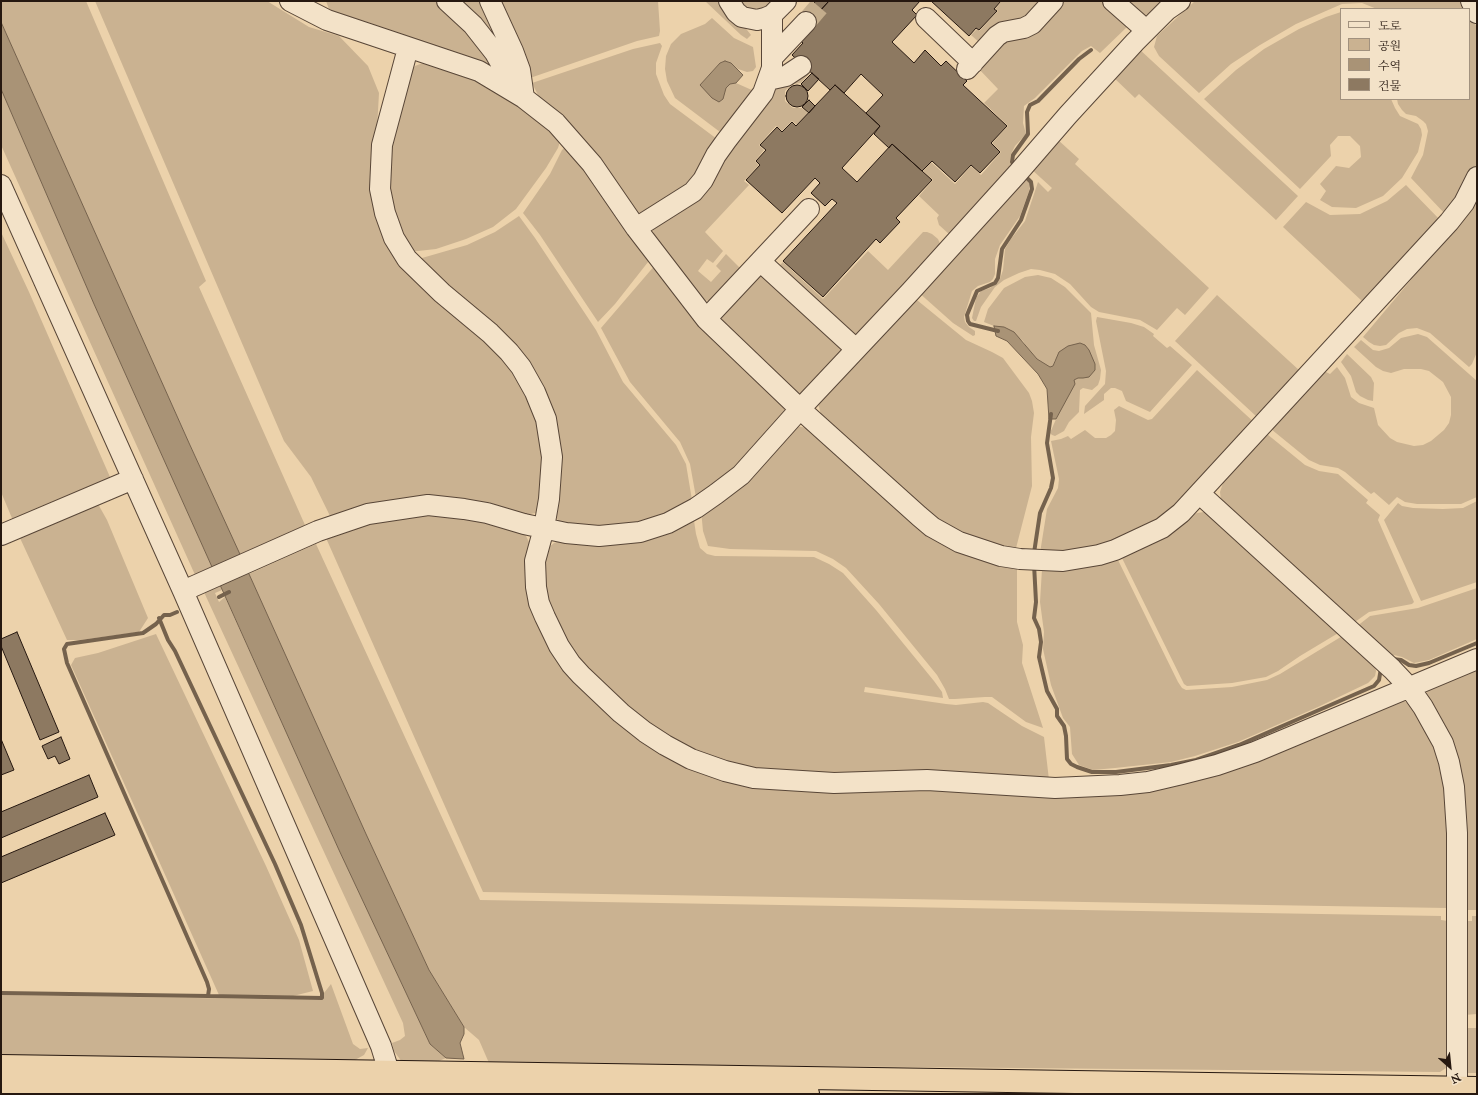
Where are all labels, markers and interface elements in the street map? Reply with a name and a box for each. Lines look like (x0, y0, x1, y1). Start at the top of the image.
legend (1340, 8, 1470, 100)
text: 도로 (1378, 19, 1401, 33)
text: 공원 (1378, 39, 1401, 53)
text: 수역 (1378, 59, 1401, 73)
text: 건물 (1378, 79, 1401, 93)
north arrow (1430, 1047, 1470, 1087)
text: N (1449, 1070, 1463, 1086)

